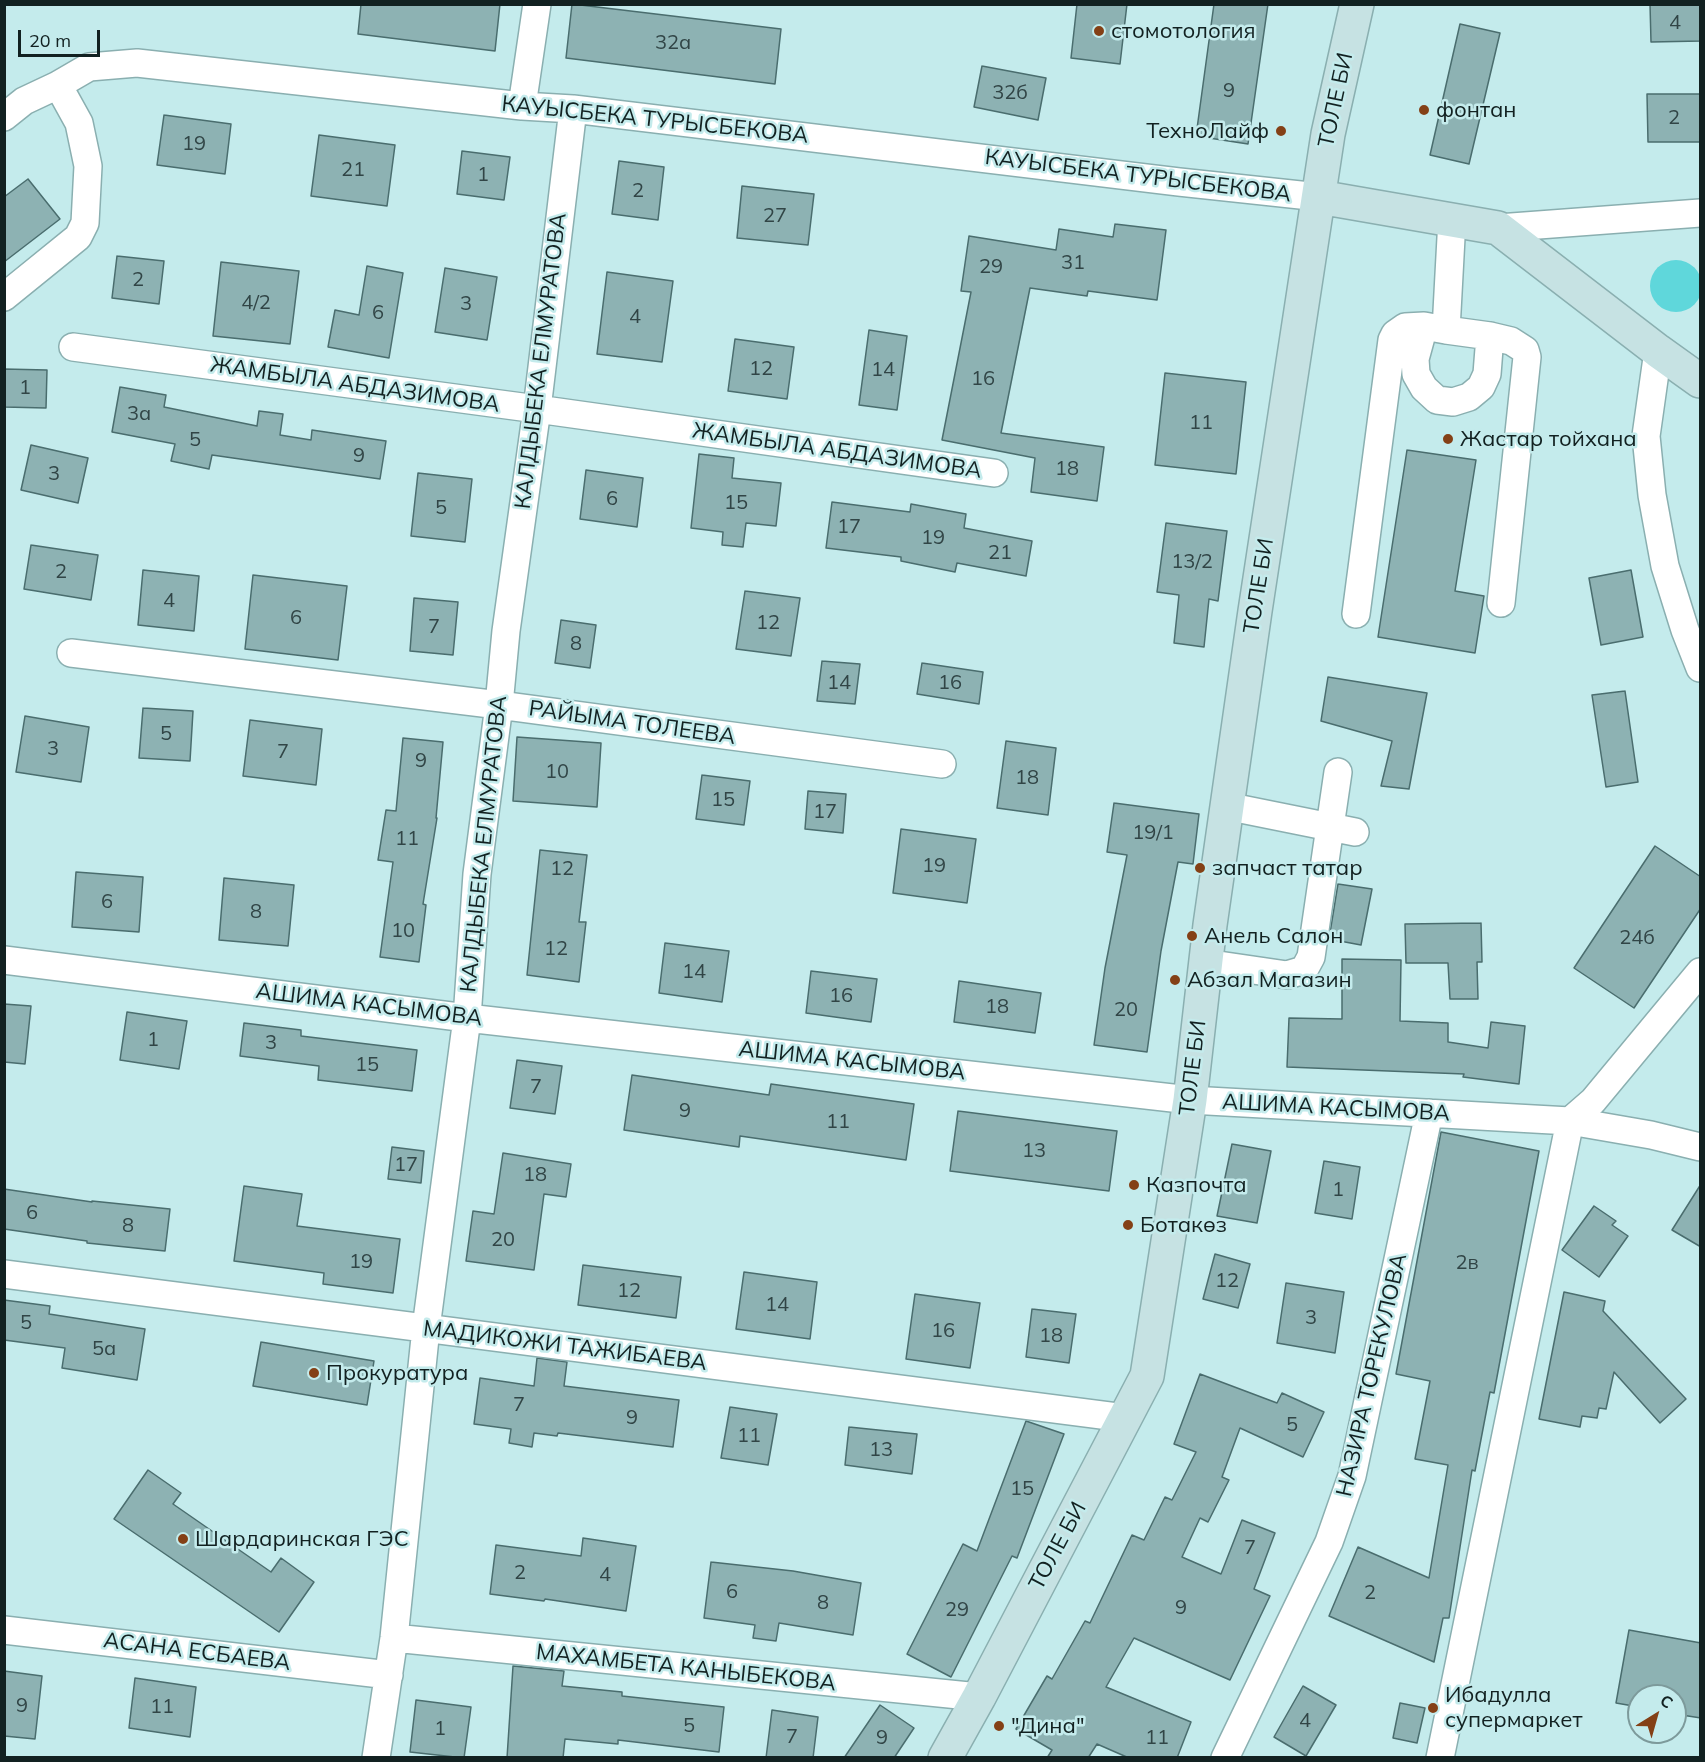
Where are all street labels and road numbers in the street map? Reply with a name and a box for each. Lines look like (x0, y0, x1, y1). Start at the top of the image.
street label: ТОЛЕ БИ (1313, 50, 1359, 150)
street label: КАУЫСБЕКА ТУРЫСБЕКОВА (500, 91, 810, 149)
street label: КАУЫСБЕКА ТУРЫСБЕКОВА (983, 144, 1293, 208)
street label: КАЛДЫБЕКА ЕЛМУРАТОВА (510, 211, 572, 511)
street label: ЖАМБЫЛА АБДАЗИМОВА (209, 352, 501, 418)
street label: ЖАМБЫЛА АБДАЗИМОВА (691, 418, 983, 484)
street label: ТОЛЕ БИ (1238, 536, 1280, 636)
street label: КАЛДЫБЕКА ЕЛМУРАТОВА (455, 694, 513, 994)
street label: РАЙЫМА ТОЛЕЕВА (527, 695, 737, 751)
street label: АШИМА КАСЫМОВА (254, 978, 484, 1032)
street label: ТОЛЕ БИ (1174, 1019, 1212, 1117)
street label: АШИМА КАСЫМОВА (737, 1036, 967, 1086)
street label: АШИМА КАСЫМОВА (1222, 1089, 1450, 1127)
street label: НАЗИРА ТОРЕКУЛОВА (1331, 1251, 1413, 1499)
street label: МАДИКОЖИ ТАЖИБАЕВА (422, 1316, 708, 1376)
street label: ТОЛЕ БИ (1024, 1497, 1092, 1595)
street label: АСАНА ЕСБАЕВА (102, 1627, 292, 1677)
street label: МАХАМБЕТА КАНЫБЕКОВА (535, 1639, 837, 1697)

